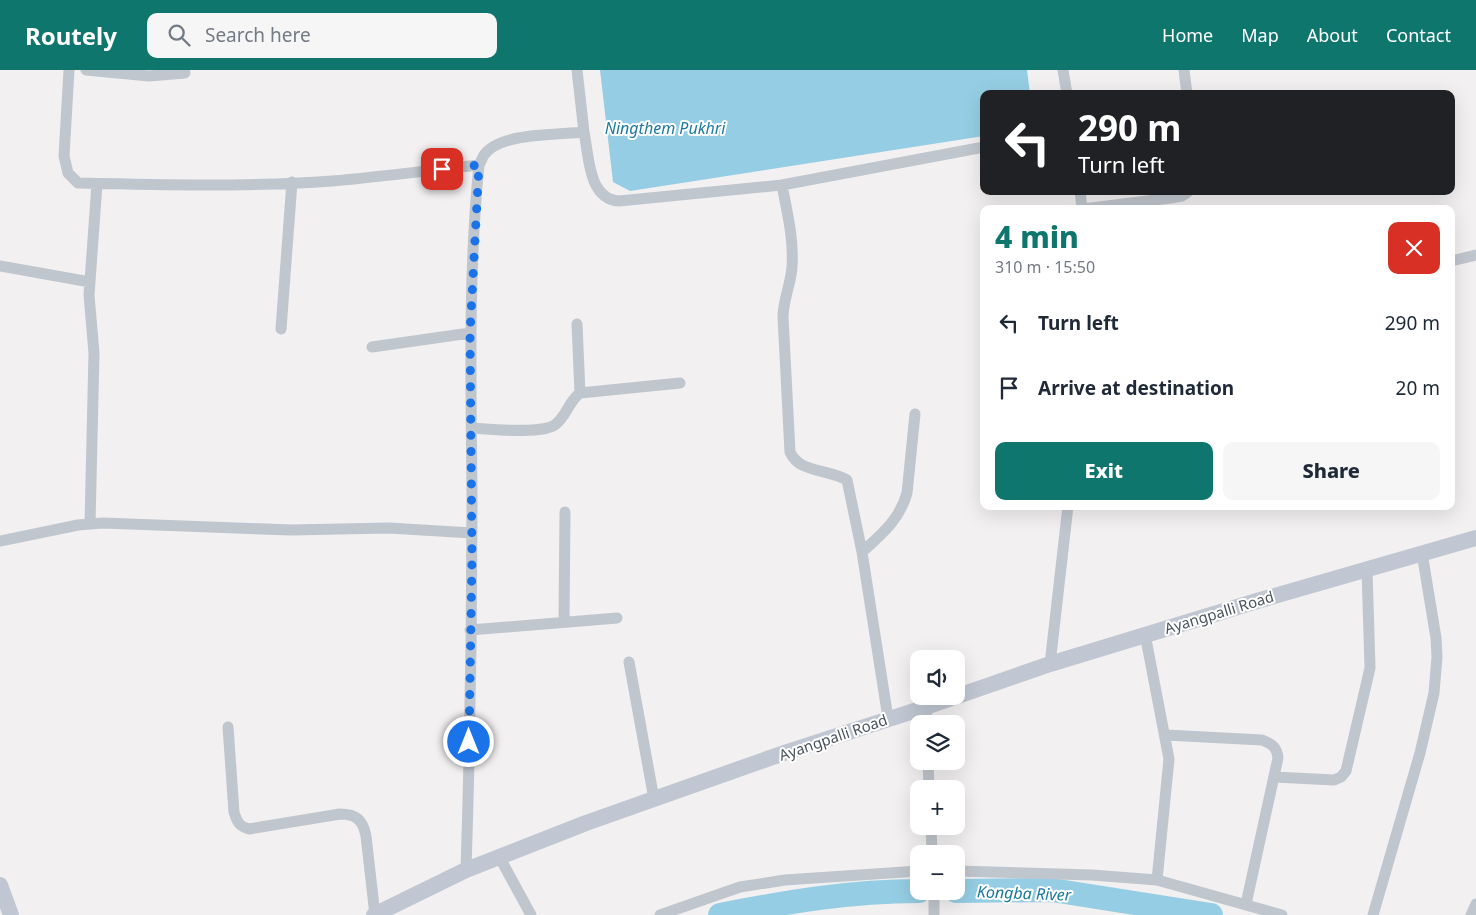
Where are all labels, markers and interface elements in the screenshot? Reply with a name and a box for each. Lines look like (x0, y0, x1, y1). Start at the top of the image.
search box (147, 13, 497, 58)
text: Routely (25, 19, 117, 52)
icon: search (165, 21, 193, 49)
text: Search here (205, 22, 311, 48)
text: Home (1162, 23, 1213, 47)
text: Map (1241, 23, 1279, 47)
text: About (1307, 23, 1358, 47)
text: Contact (1386, 23, 1451, 47)
text: 290 m (1078, 104, 1181, 151)
icon: left (995, 110, 1060, 175)
water label: Ningthem Pukhri (605, 117, 726, 139)
pin (421, 148, 463, 190)
text: Turn left (1078, 149, 1165, 179)
icon: arrive (428, 155, 456, 183)
text: 4 min (995, 216, 1079, 257)
button: close (1388, 222, 1440, 274)
text: 310 m · 15:50 (995, 256, 1095, 278)
icon: left (995, 309, 1023, 337)
text: Turn left (1038, 310, 1119, 336)
text: 290 m (1385, 310, 1440, 336)
icon: arrive (995, 374, 1023, 402)
text: Arrive at destination (1038, 375, 1234, 401)
text: 20 m (1396, 375, 1440, 401)
button: Exit (995, 442, 1213, 500)
button: Share (1223, 442, 1440, 500)
street label: Ayangpalli Road (1162, 586, 1276, 638)
map controls (910, 650, 965, 900)
button: sound (910, 650, 965, 705)
street label: Ayangpalli Road (776, 709, 890, 765)
position arrow (442, 715, 494, 767)
button: layers (910, 715, 965, 770)
button: + (910, 780, 965, 835)
button: − (910, 845, 965, 900)
water label: Kongba River (977, 880, 1072, 906)

